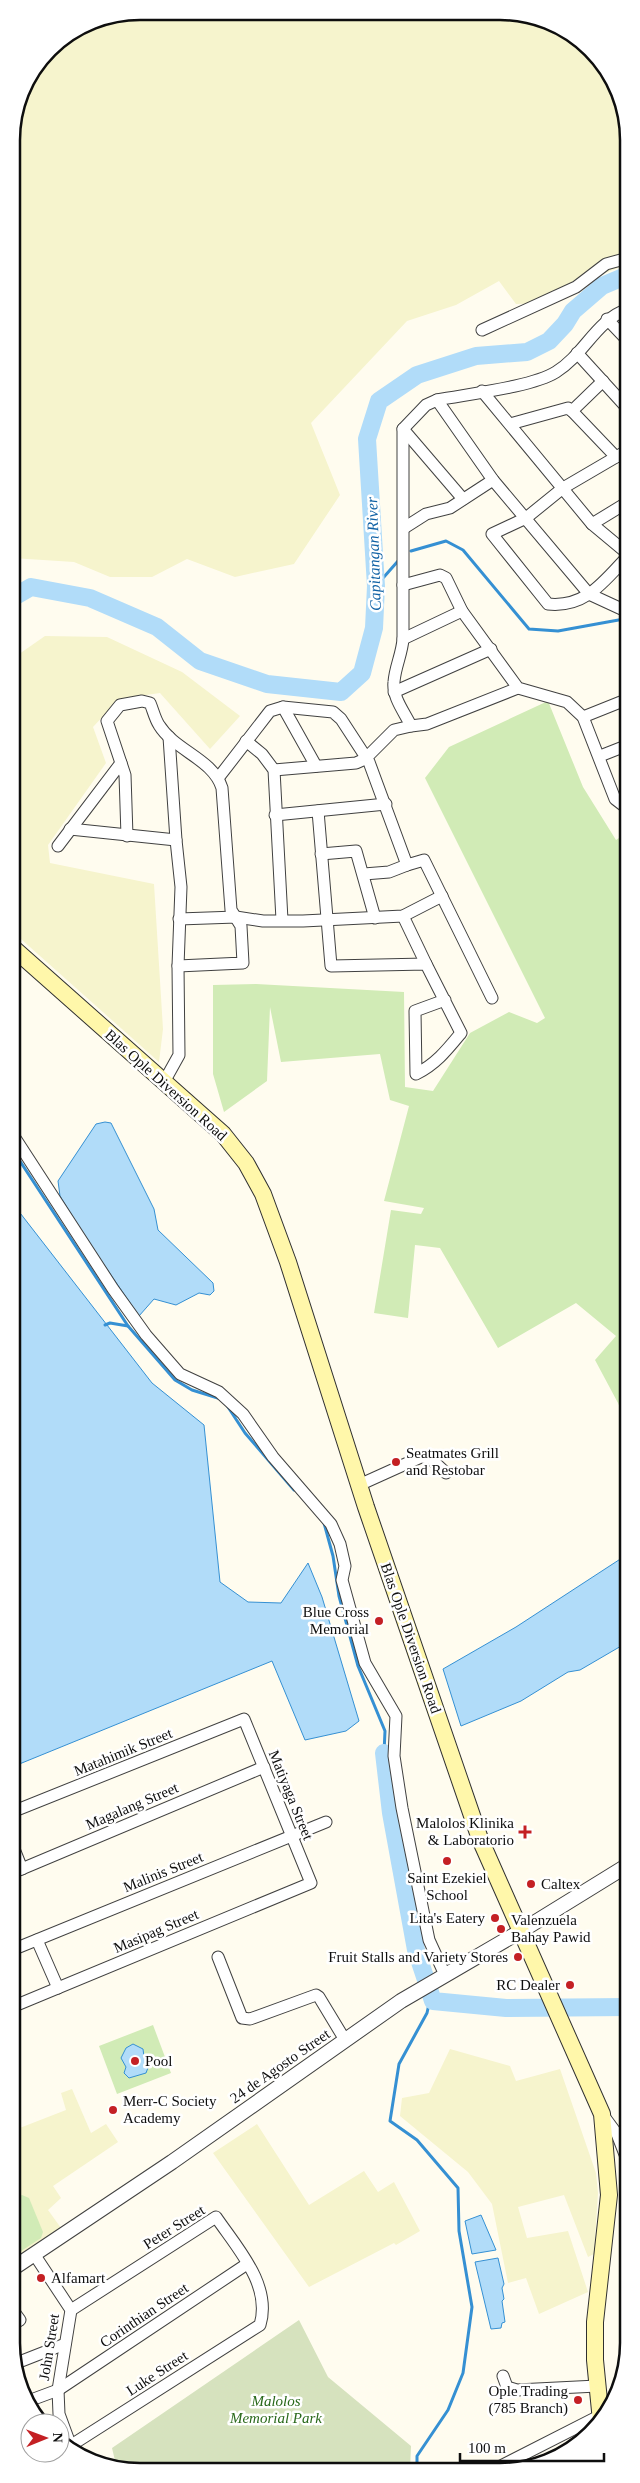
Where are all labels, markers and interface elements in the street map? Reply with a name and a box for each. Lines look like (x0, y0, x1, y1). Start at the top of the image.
water label: Capitangan River (363, 496, 385, 611)
street label: Blas Ople Diversion Road (102, 1026, 230, 1144)
place label: Seatmates Grill and Restobar (406, 1445, 499, 1478)
marker: Seatmates Grill and Restobar (390, 1456, 402, 1468)
street label: Blas Ople Diversion Road (378, 1561, 444, 1716)
place label: Blue Cross Memorial (303, 1604, 369, 1637)
marker: Blue Cross Memorial (373, 1615, 385, 1627)
street label: Matahimik Street (72, 1725, 175, 1779)
street label: Matiyaga Street (266, 1748, 317, 1843)
street label: Magalang Street (83, 1779, 181, 1833)
place label: Malolos Klinika & Laboratorio (416, 1815, 514, 1848)
marker: Malolos Klinika & Laboratorio (518, 1825, 532, 1839)
street label: Malinis Street (121, 1848, 206, 1895)
marker: Saint Ezekiel School (441, 1855, 453, 1867)
place label: Saint Ezekiel School (407, 1870, 487, 1903)
place label: Caltex (541, 1876, 581, 1892)
marker: Caltex (525, 1878, 537, 1890)
street label: Masipag Street (111, 1906, 201, 1956)
place label: Lita's Eatery (409, 1910, 485, 1926)
marker: Lita's Eatery (489, 1912, 501, 1924)
place label: Valenzuela Bahay Pawid (511, 1912, 591, 1945)
marker: Valenzuela Bahay Pawid (495, 1923, 507, 1935)
place label: Fruit Stalls and Variety Stores (328, 1949, 508, 1965)
marker: Fruit Stalls and Variety Stores (512, 1951, 524, 1963)
place label: RC Dealer (496, 1977, 560, 1993)
marker: RC Dealer (564, 1979, 576, 1991)
street label: 24 de Agosto Street (227, 2025, 334, 2106)
place label: Pool (145, 2053, 173, 2069)
marker: Pool (129, 2055, 141, 2067)
place label: Merr-C Society Academy (123, 2093, 217, 2126)
marker: Merr-C Society Academy (107, 2104, 119, 2116)
street label: Peter Street (140, 2201, 208, 2252)
place label: Alfamart (51, 2270, 106, 2286)
marker: Alfamart (35, 2272, 47, 2284)
street label: Corinthian Street (97, 2279, 192, 2350)
street label: John Street (36, 2312, 62, 2381)
street label: Luke Street (123, 2347, 191, 2399)
place label: Ople Trading (785 Branch) (488, 2383, 568, 2417)
park label: Malolos Memorial Park (229, 2393, 322, 2426)
marker: Ople Trading (785 Branch) (572, 2394, 584, 2406)
north arrow (20, 2413, 70, 2463)
scale bar (460, 2430, 604, 2462)
text: N (50, 2433, 65, 2443)
text: 100 m (468, 2440, 506, 2456)

